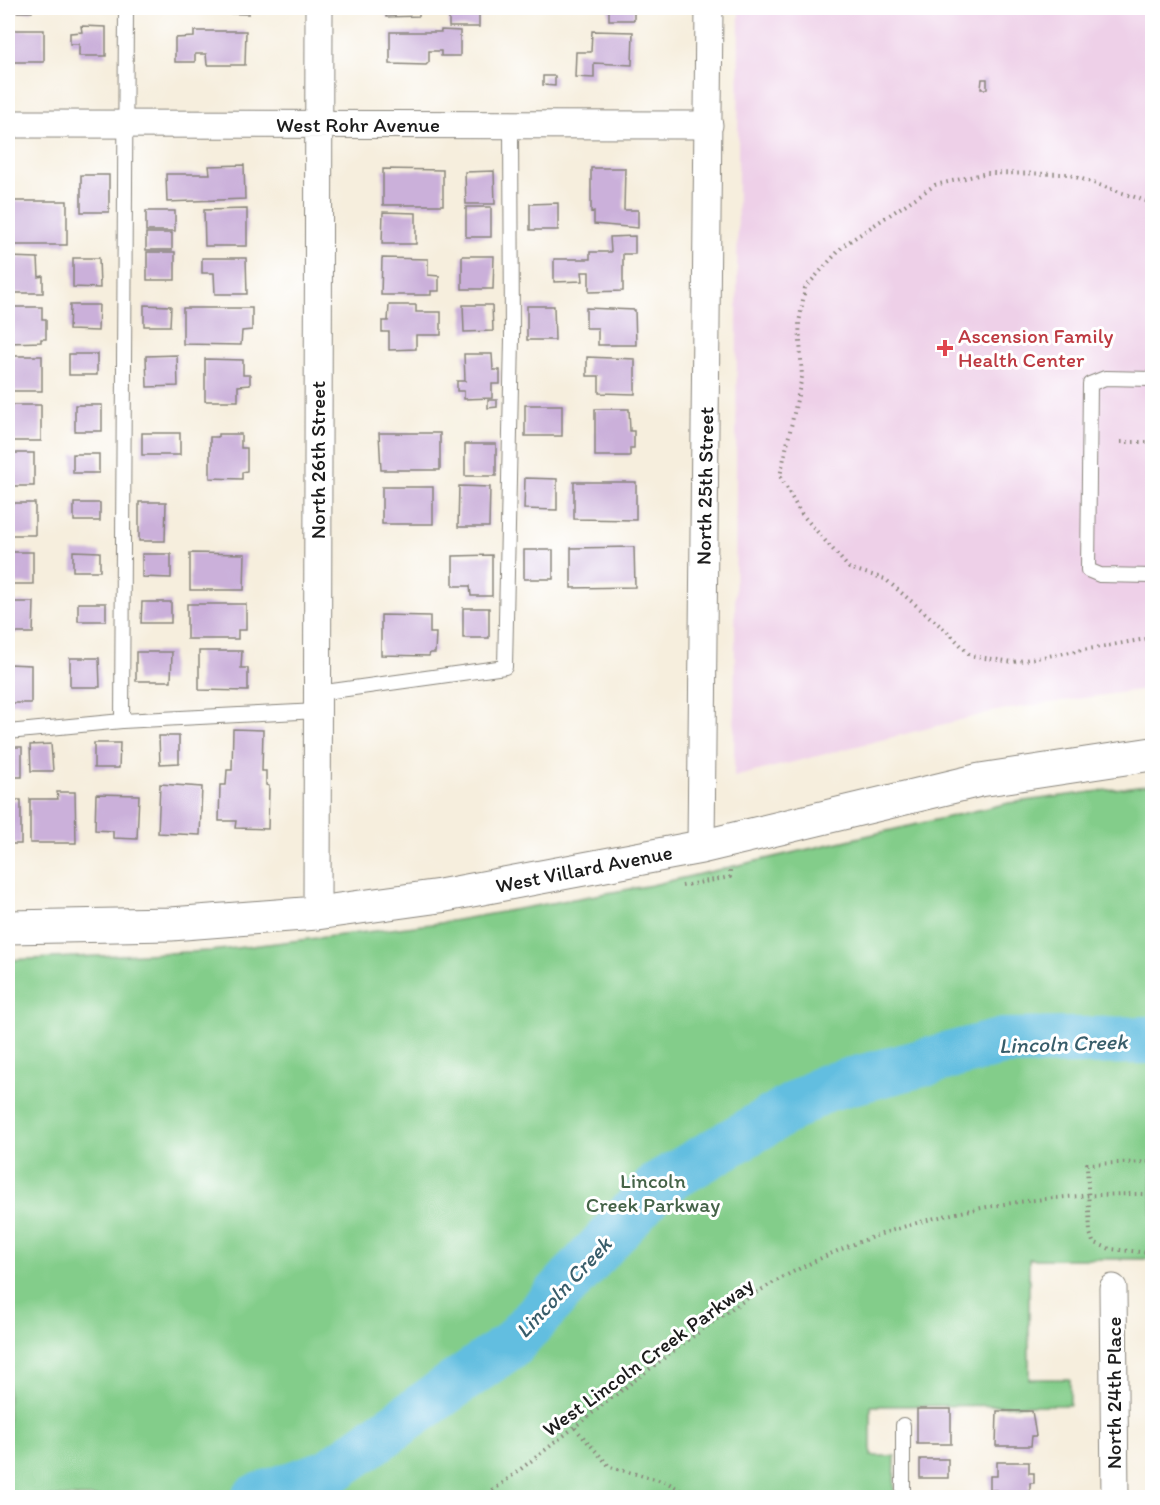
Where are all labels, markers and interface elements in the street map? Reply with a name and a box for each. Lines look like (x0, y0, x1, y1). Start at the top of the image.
street label: West Rohr Avenue (276, 112, 440, 137)
place label: Ascension Family Health Center (958, 323, 1114, 372)
marker: Ascension Family Health Center (936, 339, 954, 357)
street label: North 26th Street (305, 381, 330, 539)
street label: North 25th Street (691, 406, 718, 565)
street label: West Villard Avenue (493, 839, 674, 898)
water label: Lincoln Creek (998, 1028, 1130, 1059)
park label: Lincoln Creek Parkway (586, 1168, 720, 1217)
water label: Lincoln Creek (510, 1230, 618, 1344)
street label: West Lincoln Creek Parkway (537, 1272, 758, 1442)
street label: North 24th Place (1101, 1317, 1126, 1469)

